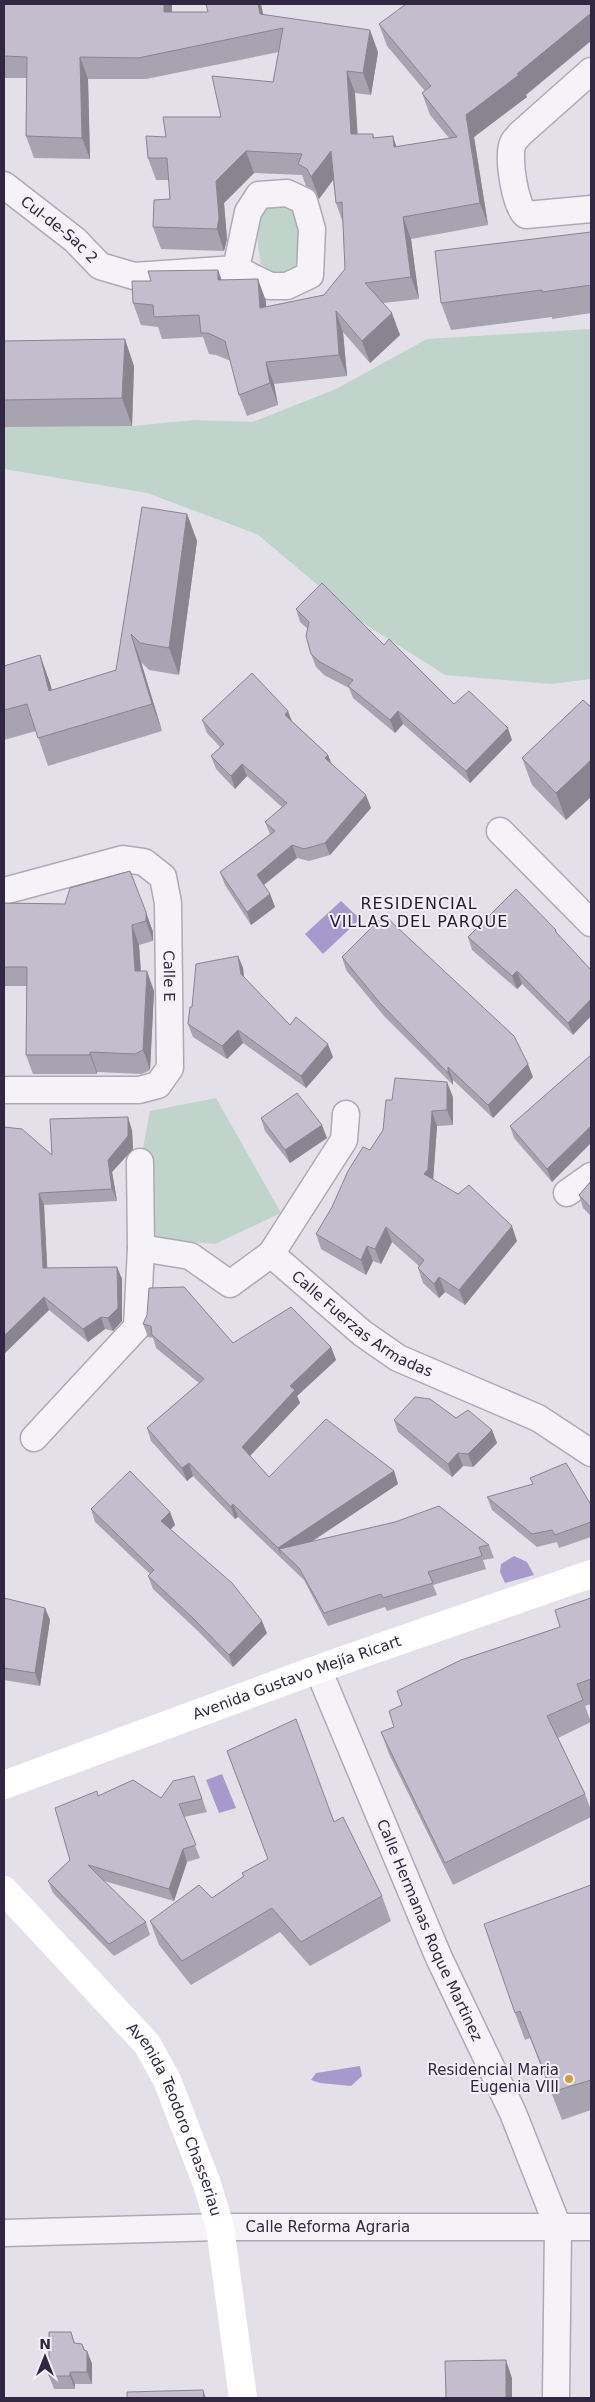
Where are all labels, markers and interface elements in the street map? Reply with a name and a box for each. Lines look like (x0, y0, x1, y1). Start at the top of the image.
street label: Cul-de-Sac 2 (17, 192, 101, 267)
district label: RESIDENCIAL VILLAS DEL PARQUE (330, 894, 508, 931)
street label: Calle E (160, 950, 178, 1002)
street label: Calle Fuerzas Armadas (288, 1267, 436, 1381)
street label: Avenida Gustavo Mejía Ricart (190, 1632, 404, 1723)
street label: Calle Hermanas Roque Martinez (373, 1817, 486, 2044)
street label: Avenida Teodoro Chasseriau (123, 2019, 225, 2218)
place label: Residencial Maria Eugenia VIII (428, 2061, 559, 2096)
marker: Residencial Maria Eugenia VIII (563, 2073, 575, 2085)
street label: Calle Reforma Agraria (246, 2218, 410, 2236)
north arrow (20, 2332, 70, 2382)
text: N (39, 2336, 51, 2352)

